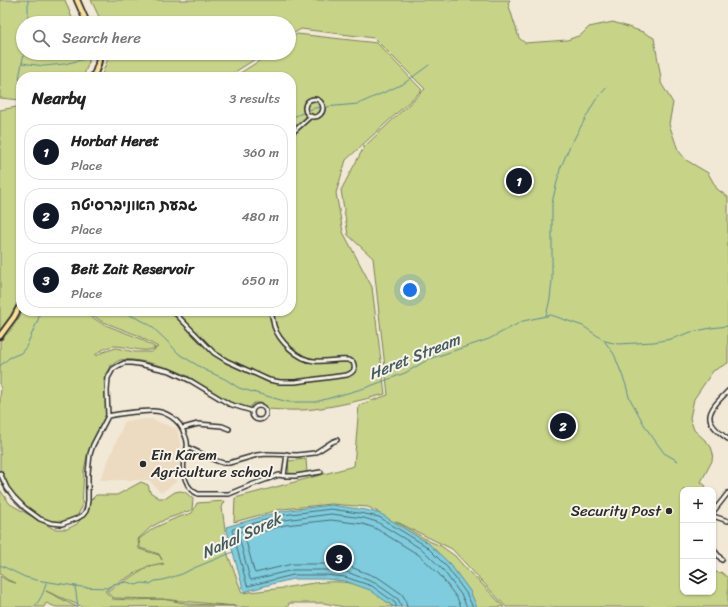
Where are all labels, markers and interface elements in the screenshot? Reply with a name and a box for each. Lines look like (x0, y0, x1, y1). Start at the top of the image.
search box (16, 16, 296, 60)
text: Search here (62, 25, 141, 51)
icon: search (30, 27, 52, 49)
text: Nearby (32, 83, 86, 113)
text: 3 results (229, 87, 280, 110)
text: Horbat Heret (71, 128, 159, 154)
text: 1 (43, 141, 49, 164)
text: 360 m (243, 141, 279, 164)
text: Place (71, 154, 102, 177)
pin: 1 (506, 166, 532, 196)
text: גבעת האוניברסיטה (71, 192, 197, 218)
text: 2 (42, 205, 50, 228)
text: 480 m (241, 205, 279, 228)
text: Place (71, 218, 102, 241)
text: Beit Zait Reservoir (71, 256, 194, 282)
text: 3 (42, 269, 50, 292)
text: 650 m (242, 269, 279, 292)
your location (400, 280, 420, 300)
text: Place (71, 282, 102, 305)
water label: Heret Stream (364, 324, 466, 388)
pin: 2 (550, 411, 576, 441)
place label: Ein Karem Agriculture school (150, 442, 273, 485)
marker: Ein Karem Agriculture school (138, 459, 148, 469)
map controls (680, 487, 716, 595)
button: + (680, 487, 716, 523)
place label: Security Post (571, 498, 662, 524)
water label: Nahal Sorek (196, 503, 288, 567)
marker: Security Post (664, 506, 674, 516)
button: − (680, 523, 716, 559)
pin: 3 (326, 543, 352, 573)
button: layers (680, 559, 716, 595)

